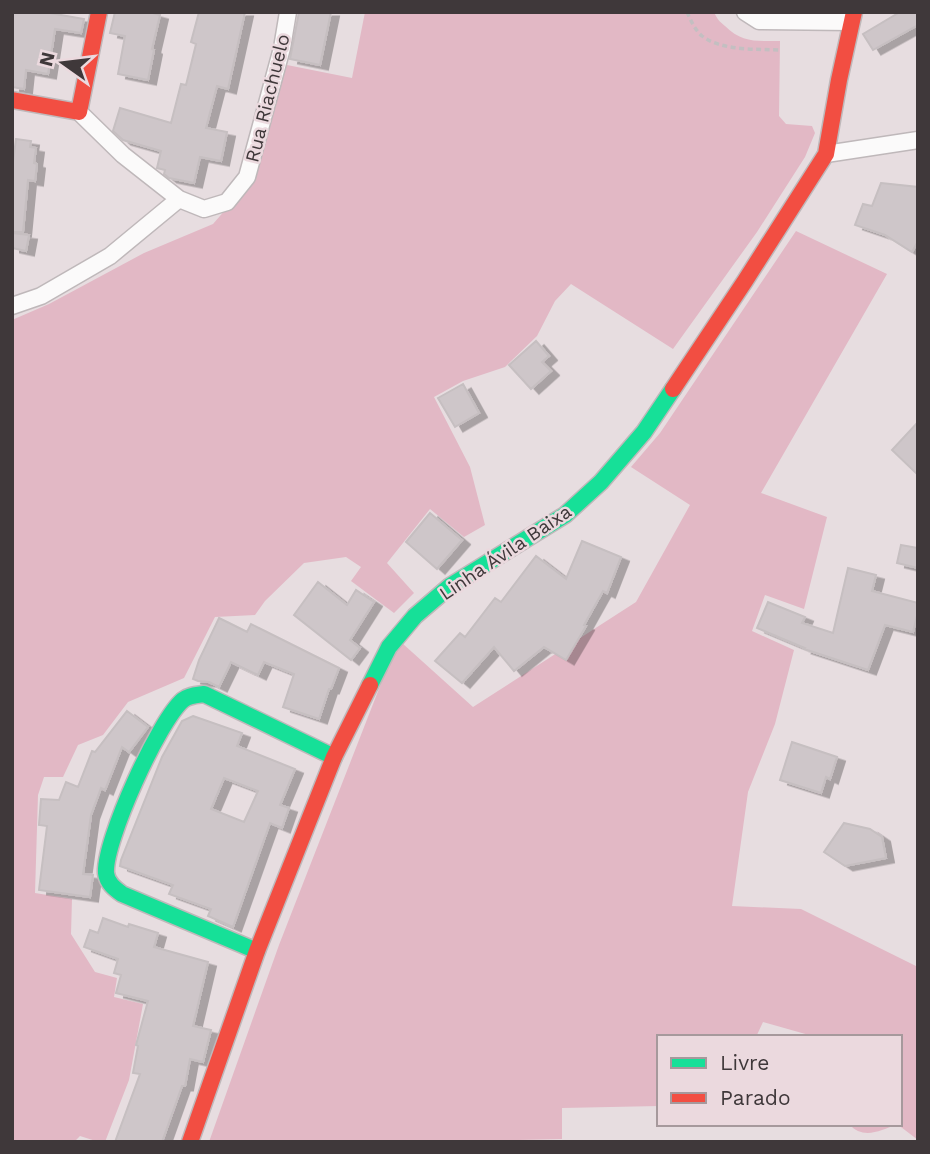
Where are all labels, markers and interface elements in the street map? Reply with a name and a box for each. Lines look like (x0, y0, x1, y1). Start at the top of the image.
north arrow (28, 28, 98, 98)
street label: Rua Riachuelo (240, 31, 295, 165)
text: N (34, 49, 60, 69)
street label: Linha Ávila Baixa (435, 500, 576, 605)
legend (657, 1035, 902, 1126)
text: Livre (720, 1050, 769, 1075)
text: Parado (720, 1085, 791, 1110)

